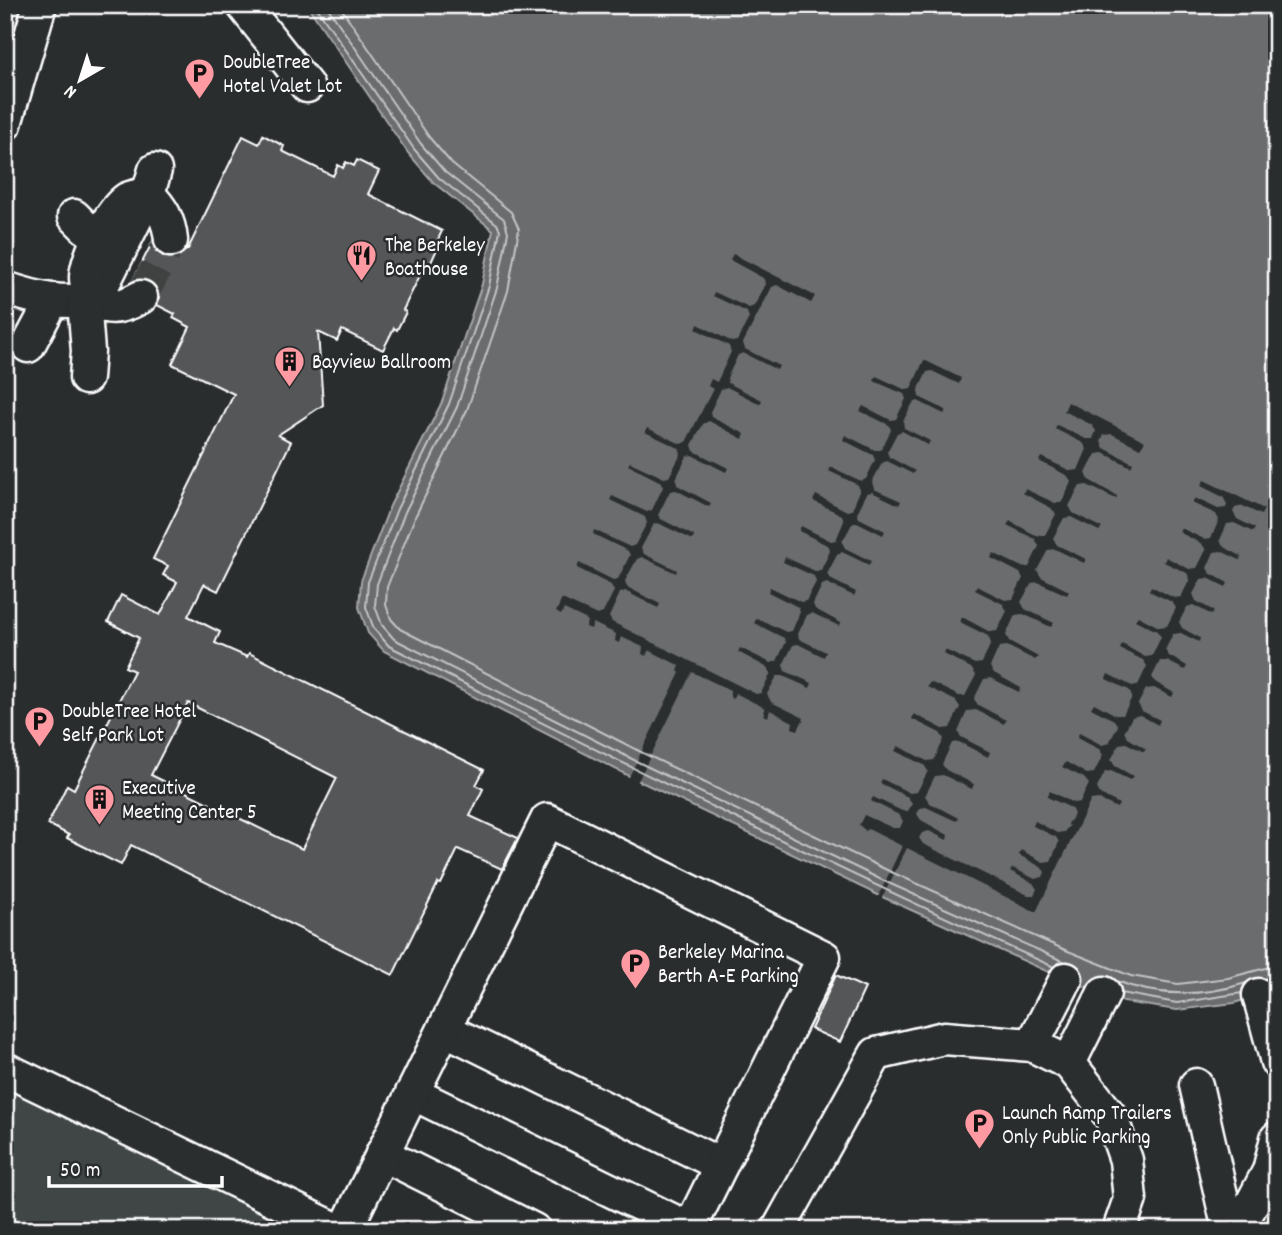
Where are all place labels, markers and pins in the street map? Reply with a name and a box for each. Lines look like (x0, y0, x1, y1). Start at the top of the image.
place label: DoubleTree Hotel Valet Lot (223, 49, 343, 103)
parking icon: DoubleTree Hotel Valet Lot (183, 56, 217, 100)
place label: The Berkeley Boathouse (385, 232, 485, 286)
restaurant icon: The Berkeley Boathouse (345, 239, 379, 283)
building icon: Bayview Ballroom (272, 344, 306, 388)
place label: Bayview Ballroom (312, 349, 451, 379)
place label: DoubleTree Hotel Self Park Lot (62, 698, 196, 752)
parking icon: DoubleTree Hotel Self Park Lot (22, 705, 56, 749)
place label: Executive Meeting Center 5 (122, 775, 257, 829)
building icon: Executive Meeting Center 5 (82, 782, 116, 826)
place label: Berkeley Marina Berth A-E Parking (658, 939, 799, 993)
parking icon: Berkeley Marina Berth A-E Parking (618, 946, 652, 990)
place label: Launch Ramp Trailers Only Public Parking (1002, 1100, 1172, 1154)
parking icon: Launch Ramp Trailers Only Public Parking (962, 1107, 996, 1151)

